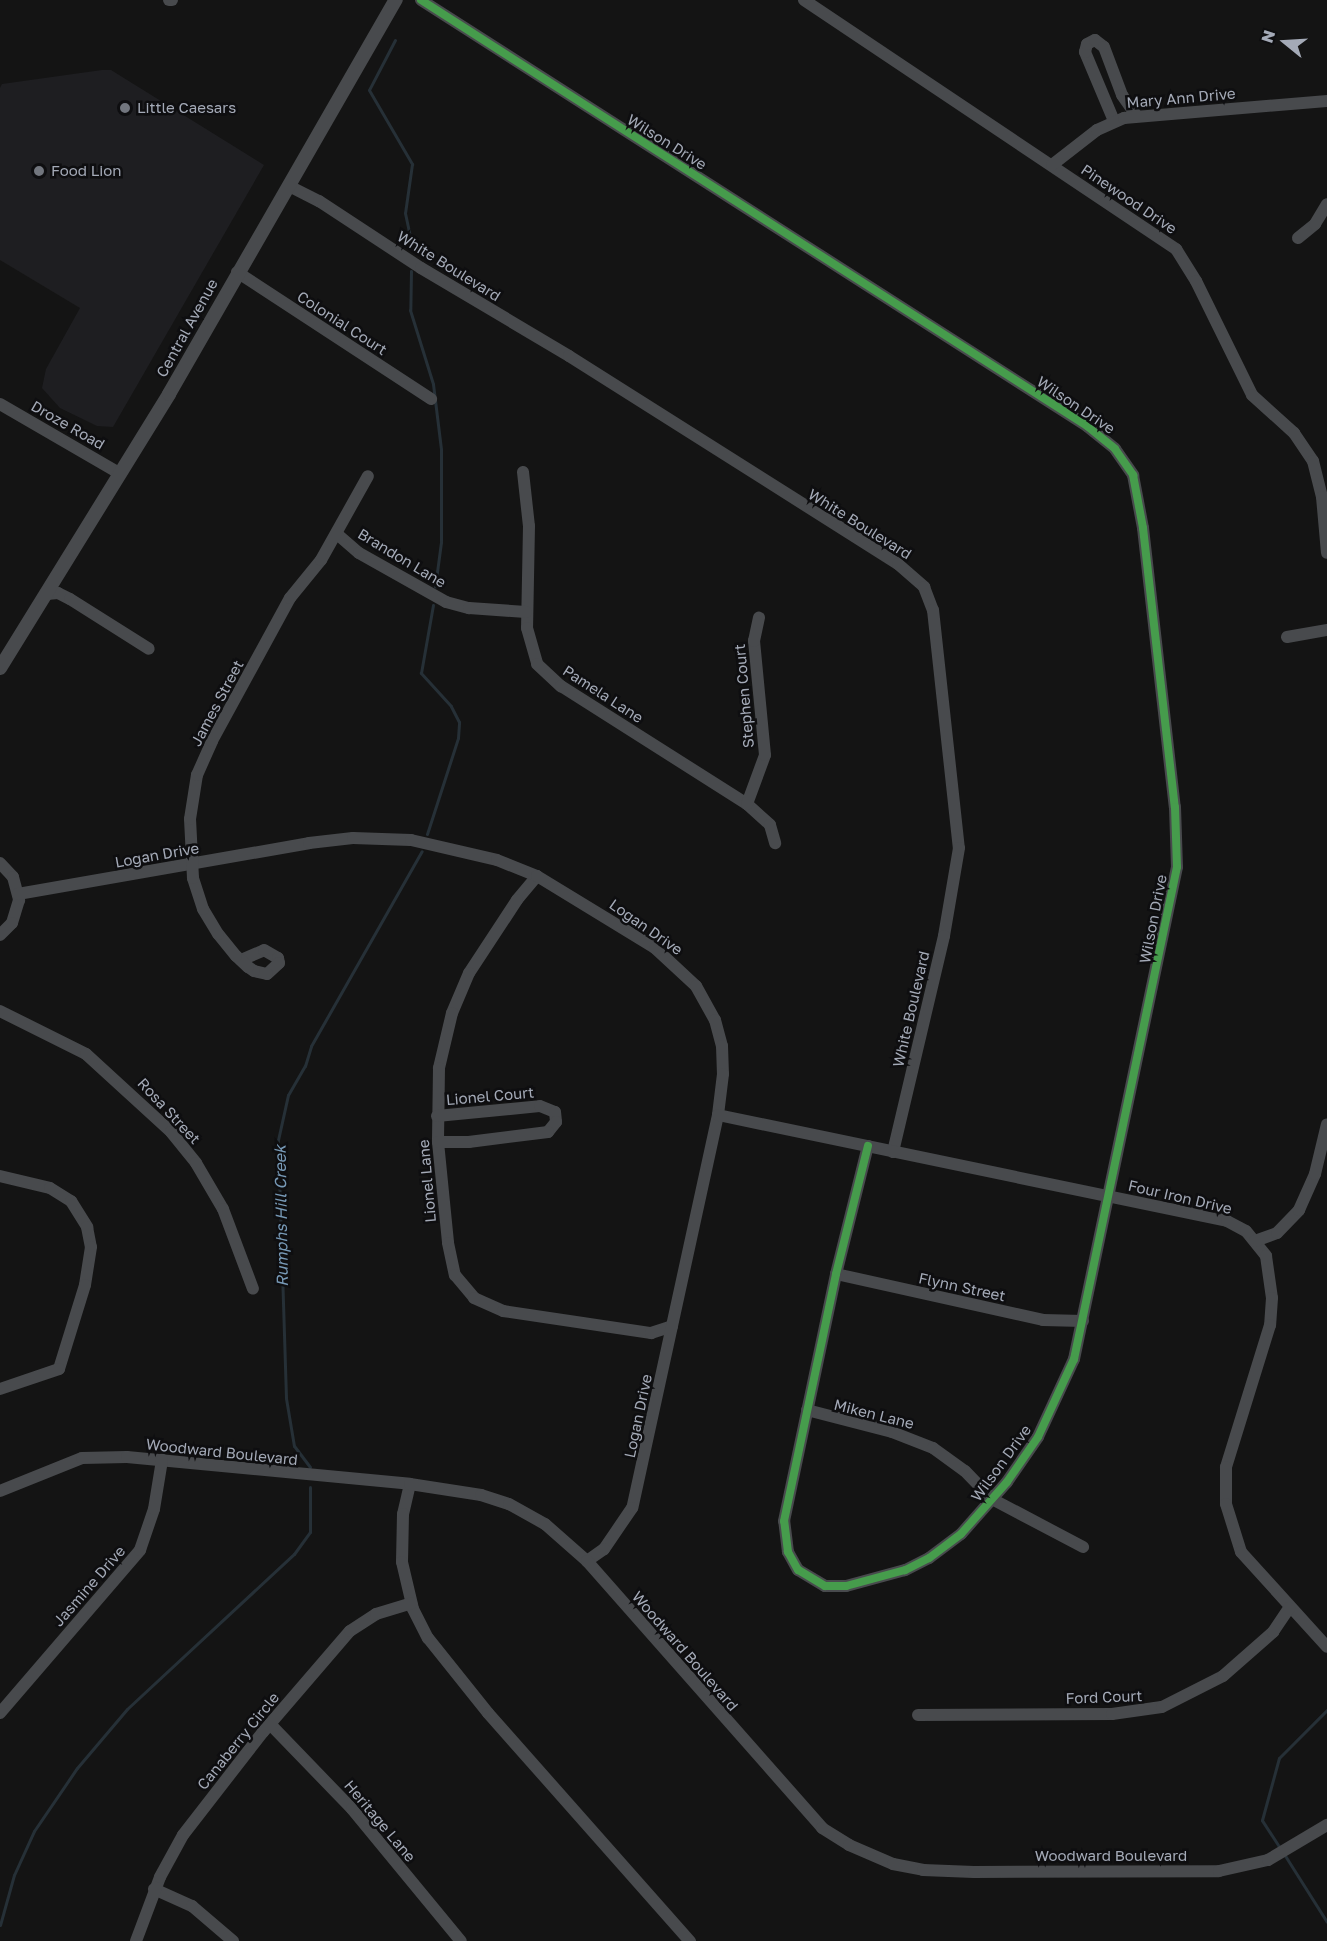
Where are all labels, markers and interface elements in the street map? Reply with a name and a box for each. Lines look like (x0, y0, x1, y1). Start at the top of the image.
north arrow (1255, 12, 1315, 72)
text: N (1256, 28, 1279, 45)
street label: Mary Ann Drive (1126, 84, 1236, 112)
place label: Little Caesars (137, 99, 236, 117)
marker: Little Caesars (118, 101, 132, 115)
street label: Wilson Drive (624, 110, 710, 174)
street label: Pinewood Drive (1078, 160, 1180, 238)
place label: Food Lion (51, 162, 122, 180)
marker: Food Lion (32, 164, 46, 178)
street label: White Boulevard (394, 227, 504, 305)
street label: Central Avenue (153, 276, 221, 380)
street label: Colonial Court (294, 287, 390, 359)
street label: Wilson Drive (1034, 372, 1118, 438)
street label: Droze Road (28, 397, 108, 453)
street label: White Boulevard (805, 485, 915, 563)
street label: Brandon Lane (355, 525, 449, 591)
street label: Stephen Court (730, 643, 758, 749)
street label: James Street (187, 657, 247, 749)
street label: Pamela Lane (559, 661, 647, 727)
street label: Logan Drive (113, 839, 201, 871)
street label: Wilson Drive (1136, 873, 1170, 965)
street label: Logan Drive (606, 895, 686, 959)
street label: White Boulevard (889, 949, 933, 1069)
street label: Rosa Street (134, 1074, 204, 1148)
street label: Lionel Court (445, 1083, 535, 1109)
street label: Lionel Lane (414, 1139, 440, 1223)
water label: Rumphs Hill Creek (270, 1145, 292, 1287)
street label: Four Iron Drive (1126, 1176, 1234, 1218)
street label: Flynn Street (917, 1269, 1007, 1305)
street label: Logan Drive (620, 1372, 656, 1460)
street label: Miken Lane (832, 1395, 916, 1433)
street label: Wilson Drive (967, 1421, 1035, 1505)
street label: Woodward Boulevard (145, 1435, 299, 1469)
street label: Jasmine Drive (49, 1542, 129, 1630)
street label: Woodward Boulevard (628, 1588, 742, 1714)
street label: Ford Court (1065, 1687, 1143, 1707)
street label: Canaberry Circle (193, 1689, 283, 1793)
street label: Heritage Lane (341, 1776, 419, 1866)
street label: Woodward Boulevard (1035, 1847, 1187, 1865)

